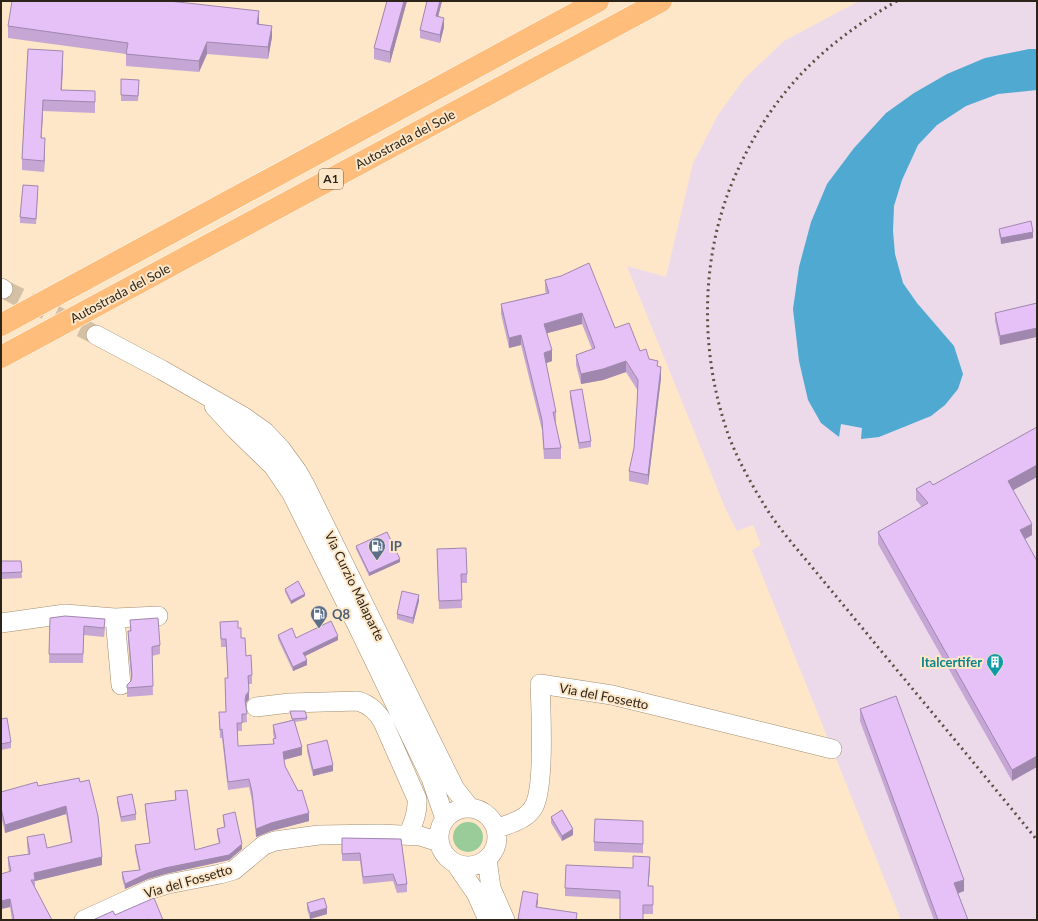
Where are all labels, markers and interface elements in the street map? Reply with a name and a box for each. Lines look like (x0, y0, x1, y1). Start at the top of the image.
street label: Autostrada del Sole (352, 106, 458, 172)
road number: A1 (319, 169, 343, 189)
street label: Autostrada del Sole (67, 260, 173, 326)
street label: Via Curzio Malaparte (322, 529, 389, 643)
fuel station icon: IP (367, 536, 387, 561)
place label: IP (390, 538, 402, 554)
fuel station icon: Q8 (309, 604, 329, 629)
place label: Q8 (332, 606, 351, 622)
building icon: Italcertifer (985, 652, 1005, 677)
place label: Italcertifer (921, 654, 982, 670)
street label: Via del Fossetto (558, 679, 650, 713)
street label: Via del Fossetto (142, 861, 234, 901)

